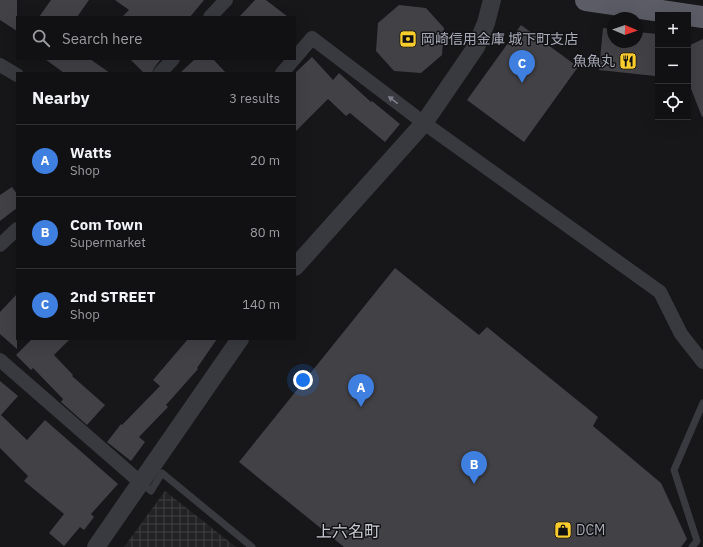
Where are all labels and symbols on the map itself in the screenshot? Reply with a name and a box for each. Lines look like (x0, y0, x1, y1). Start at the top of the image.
north arrow (607, 12, 643, 48)
bank icon: 岡崎信用金庫 城下町支店 (398, 29, 418, 49)
place label: 岡崎信用金庫 城下町支店 (421, 30, 578, 48)
pin: C (509, 50, 535, 83)
restaurant icon: 魚魚丸 (618, 51, 638, 71)
place label: 魚魚丸 (573, 52, 615, 70)
one-way arrow (388, 95, 399, 104)
your location (293, 370, 313, 390)
pin: A (348, 374, 374, 407)
pin: B (461, 451, 487, 484)
shop icon: DCM (553, 520, 573, 540)
district label: 上六名町 (316, 521, 380, 541)
place label: DCM (576, 521, 605, 539)

